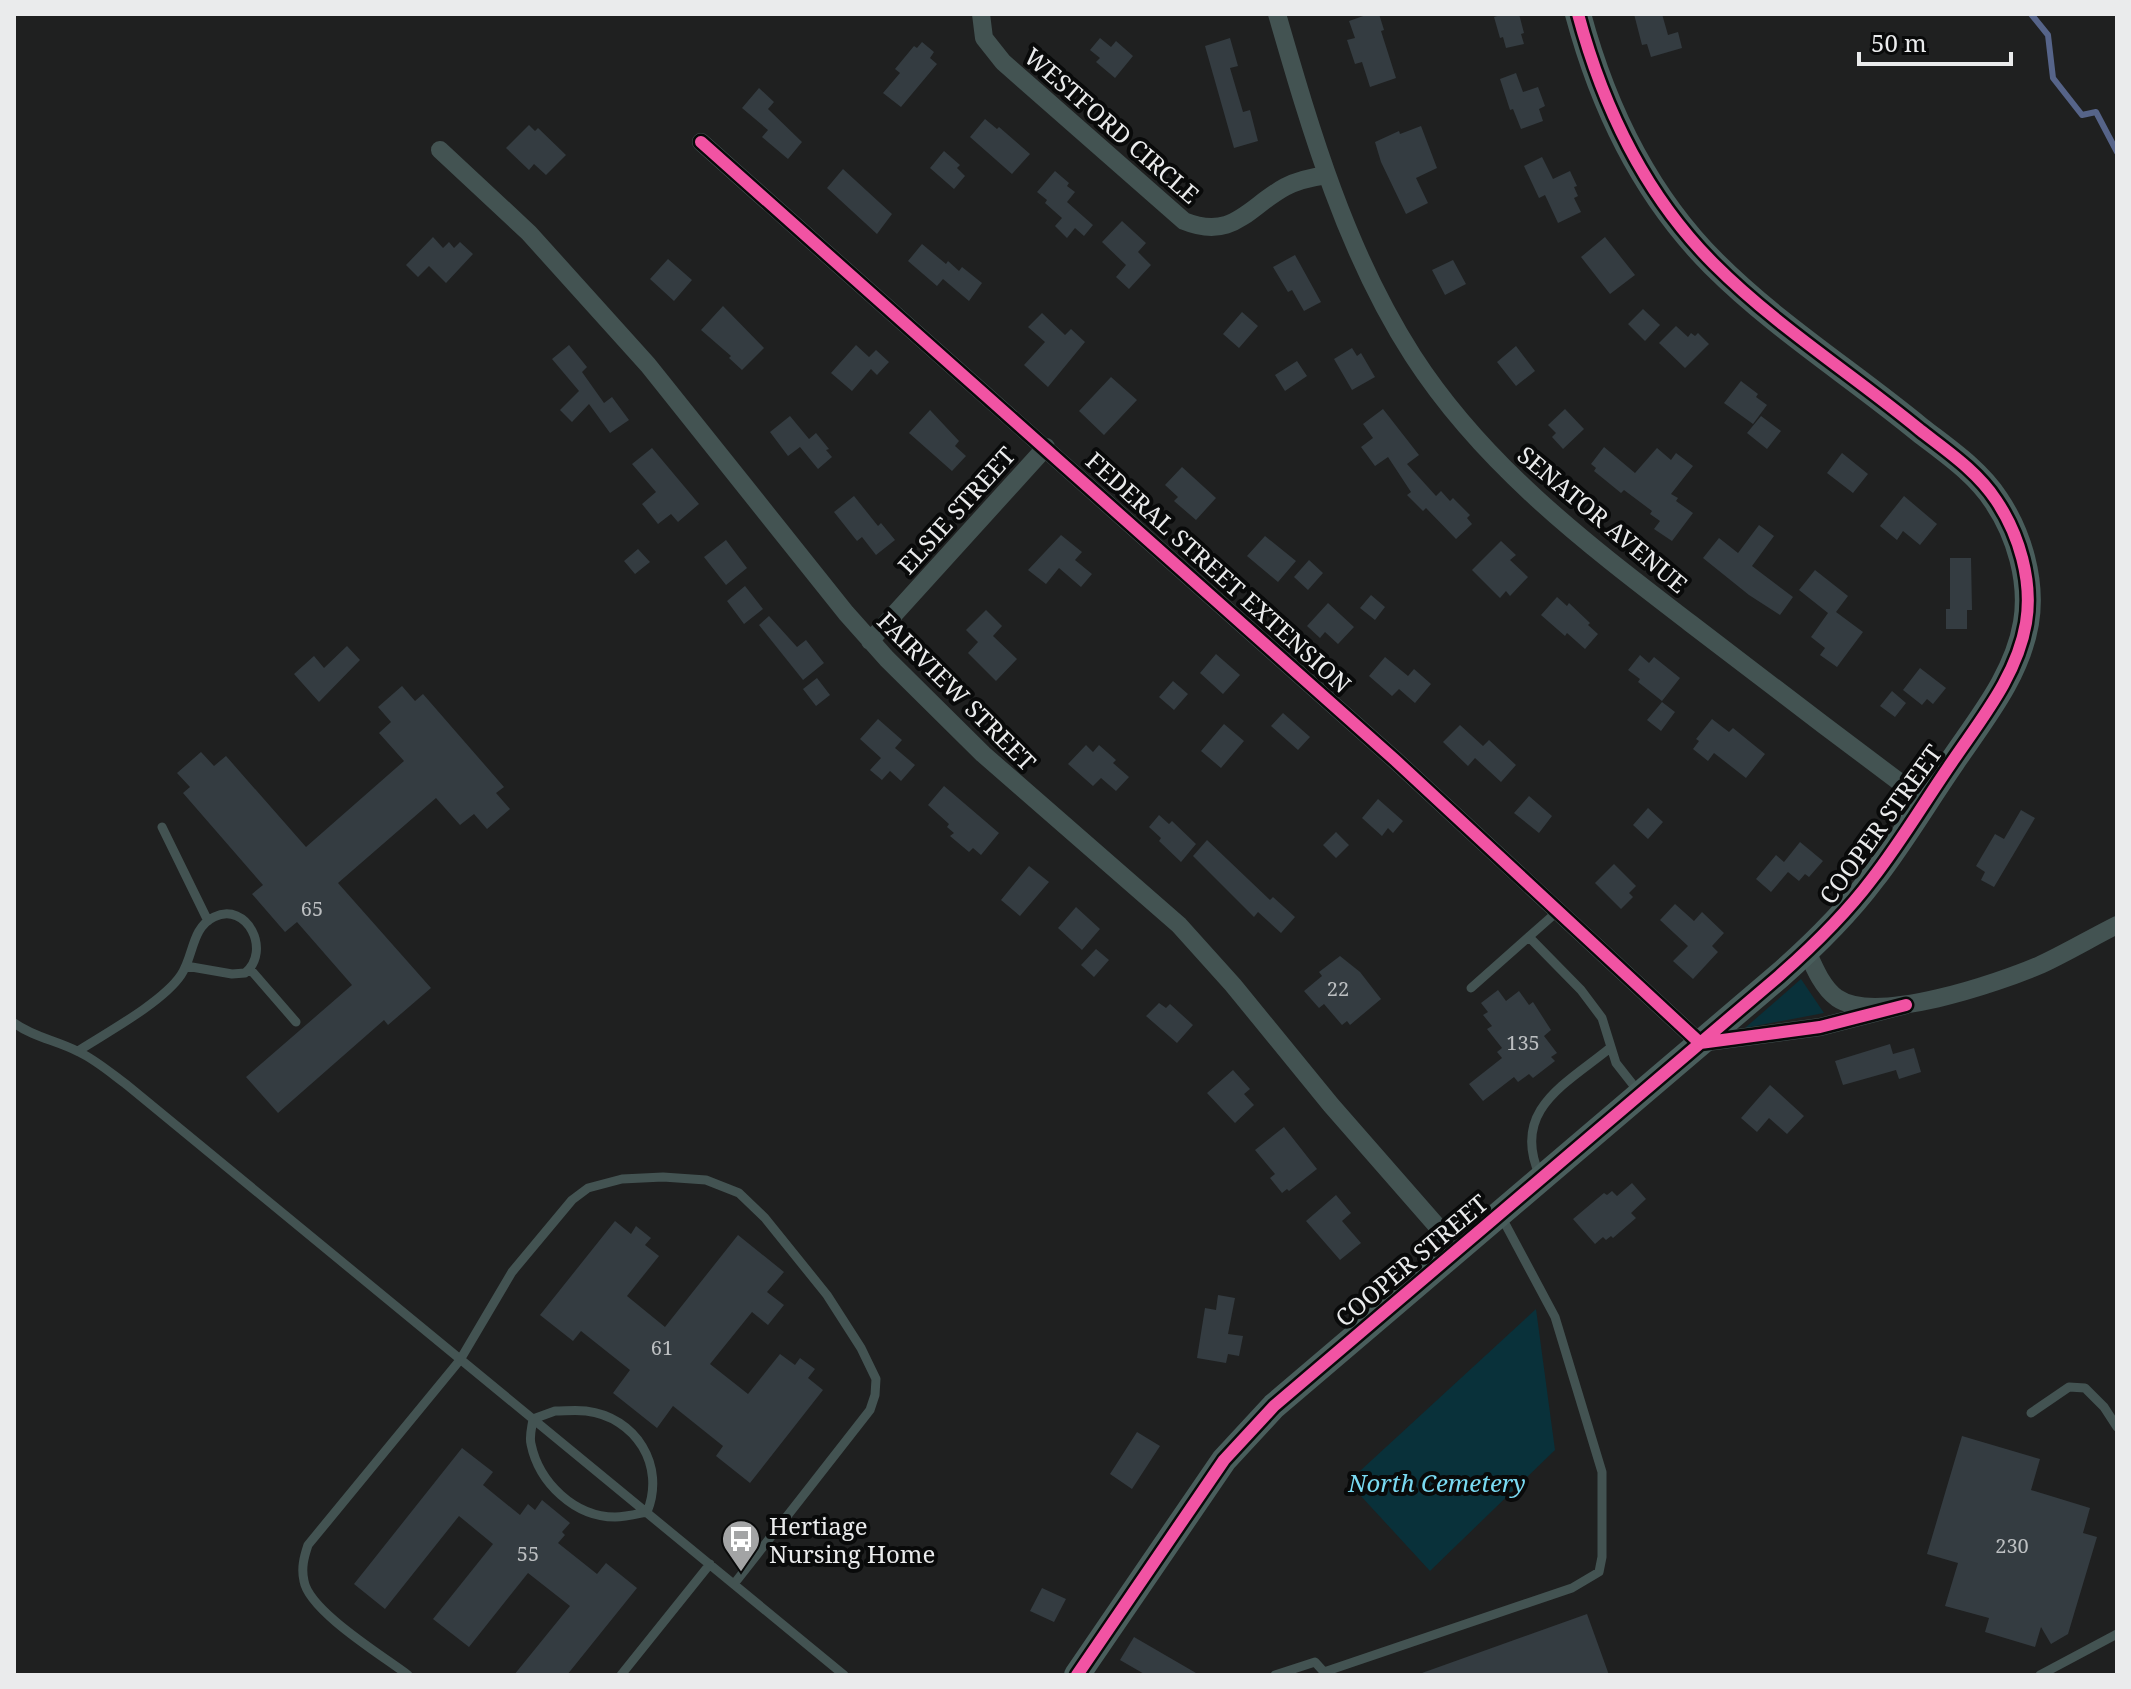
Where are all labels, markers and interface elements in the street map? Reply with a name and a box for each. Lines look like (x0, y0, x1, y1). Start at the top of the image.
scale bar (1859, 16, 2011, 66)
text: 50 m (1871, 26, 1927, 59)
street label: WESTFORD CIRCLE (1017, 40, 1207, 210)
street label: SENATOR AVENUE (1511, 438, 1695, 600)
street label: ELSIE STREET (890, 439, 1022, 581)
street label: FEDERAL STREET EXTENSION (1079, 444, 1359, 700)
street label: FAIRVIEW STREET (870, 604, 1044, 778)
street label: COOPER STREET (1811, 737, 1949, 910)
house number: 65 (301, 895, 323, 922)
house number: 22 (1327, 975, 1349, 1002)
house number: 135 (1506, 1029, 1540, 1056)
street label: COOPER STREET (1328, 1186, 1494, 1334)
house number: 61 (651, 1334, 673, 1361)
park label: North Cemetery (1347, 1466, 1526, 1499)
place label: Hertiage Nursing Home (769, 1509, 935, 1570)
bus stop icon: Hertiage Nursing Home (720, 1518, 762, 1573)
house number: 230 (1995, 1532, 2029, 1559)
house number: 55 (517, 1540, 539, 1567)

